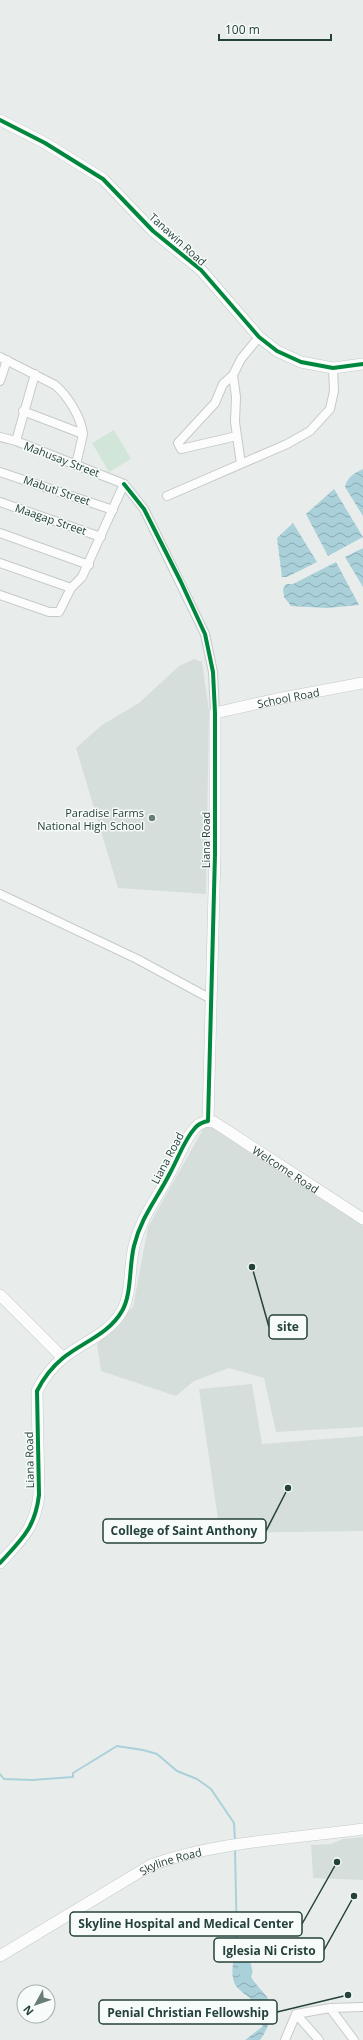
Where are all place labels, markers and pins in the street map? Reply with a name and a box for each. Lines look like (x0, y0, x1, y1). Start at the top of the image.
place label: Paradise Farms National High School (37, 805, 144, 833)
marker: Paradise Farms National High School (147, 813, 157, 823)
callout: site (269, 1315, 307, 1339)
callout: College of Saint Anthony (103, 1519, 266, 1543)
callout: Skyline Hospital and Medical Center (70, 1912, 302, 1936)
callout: Iglesia Ni Cristo (214, 1938, 324, 1962)
callout: Penial Christian Fellowship (99, 2000, 277, 2024)

